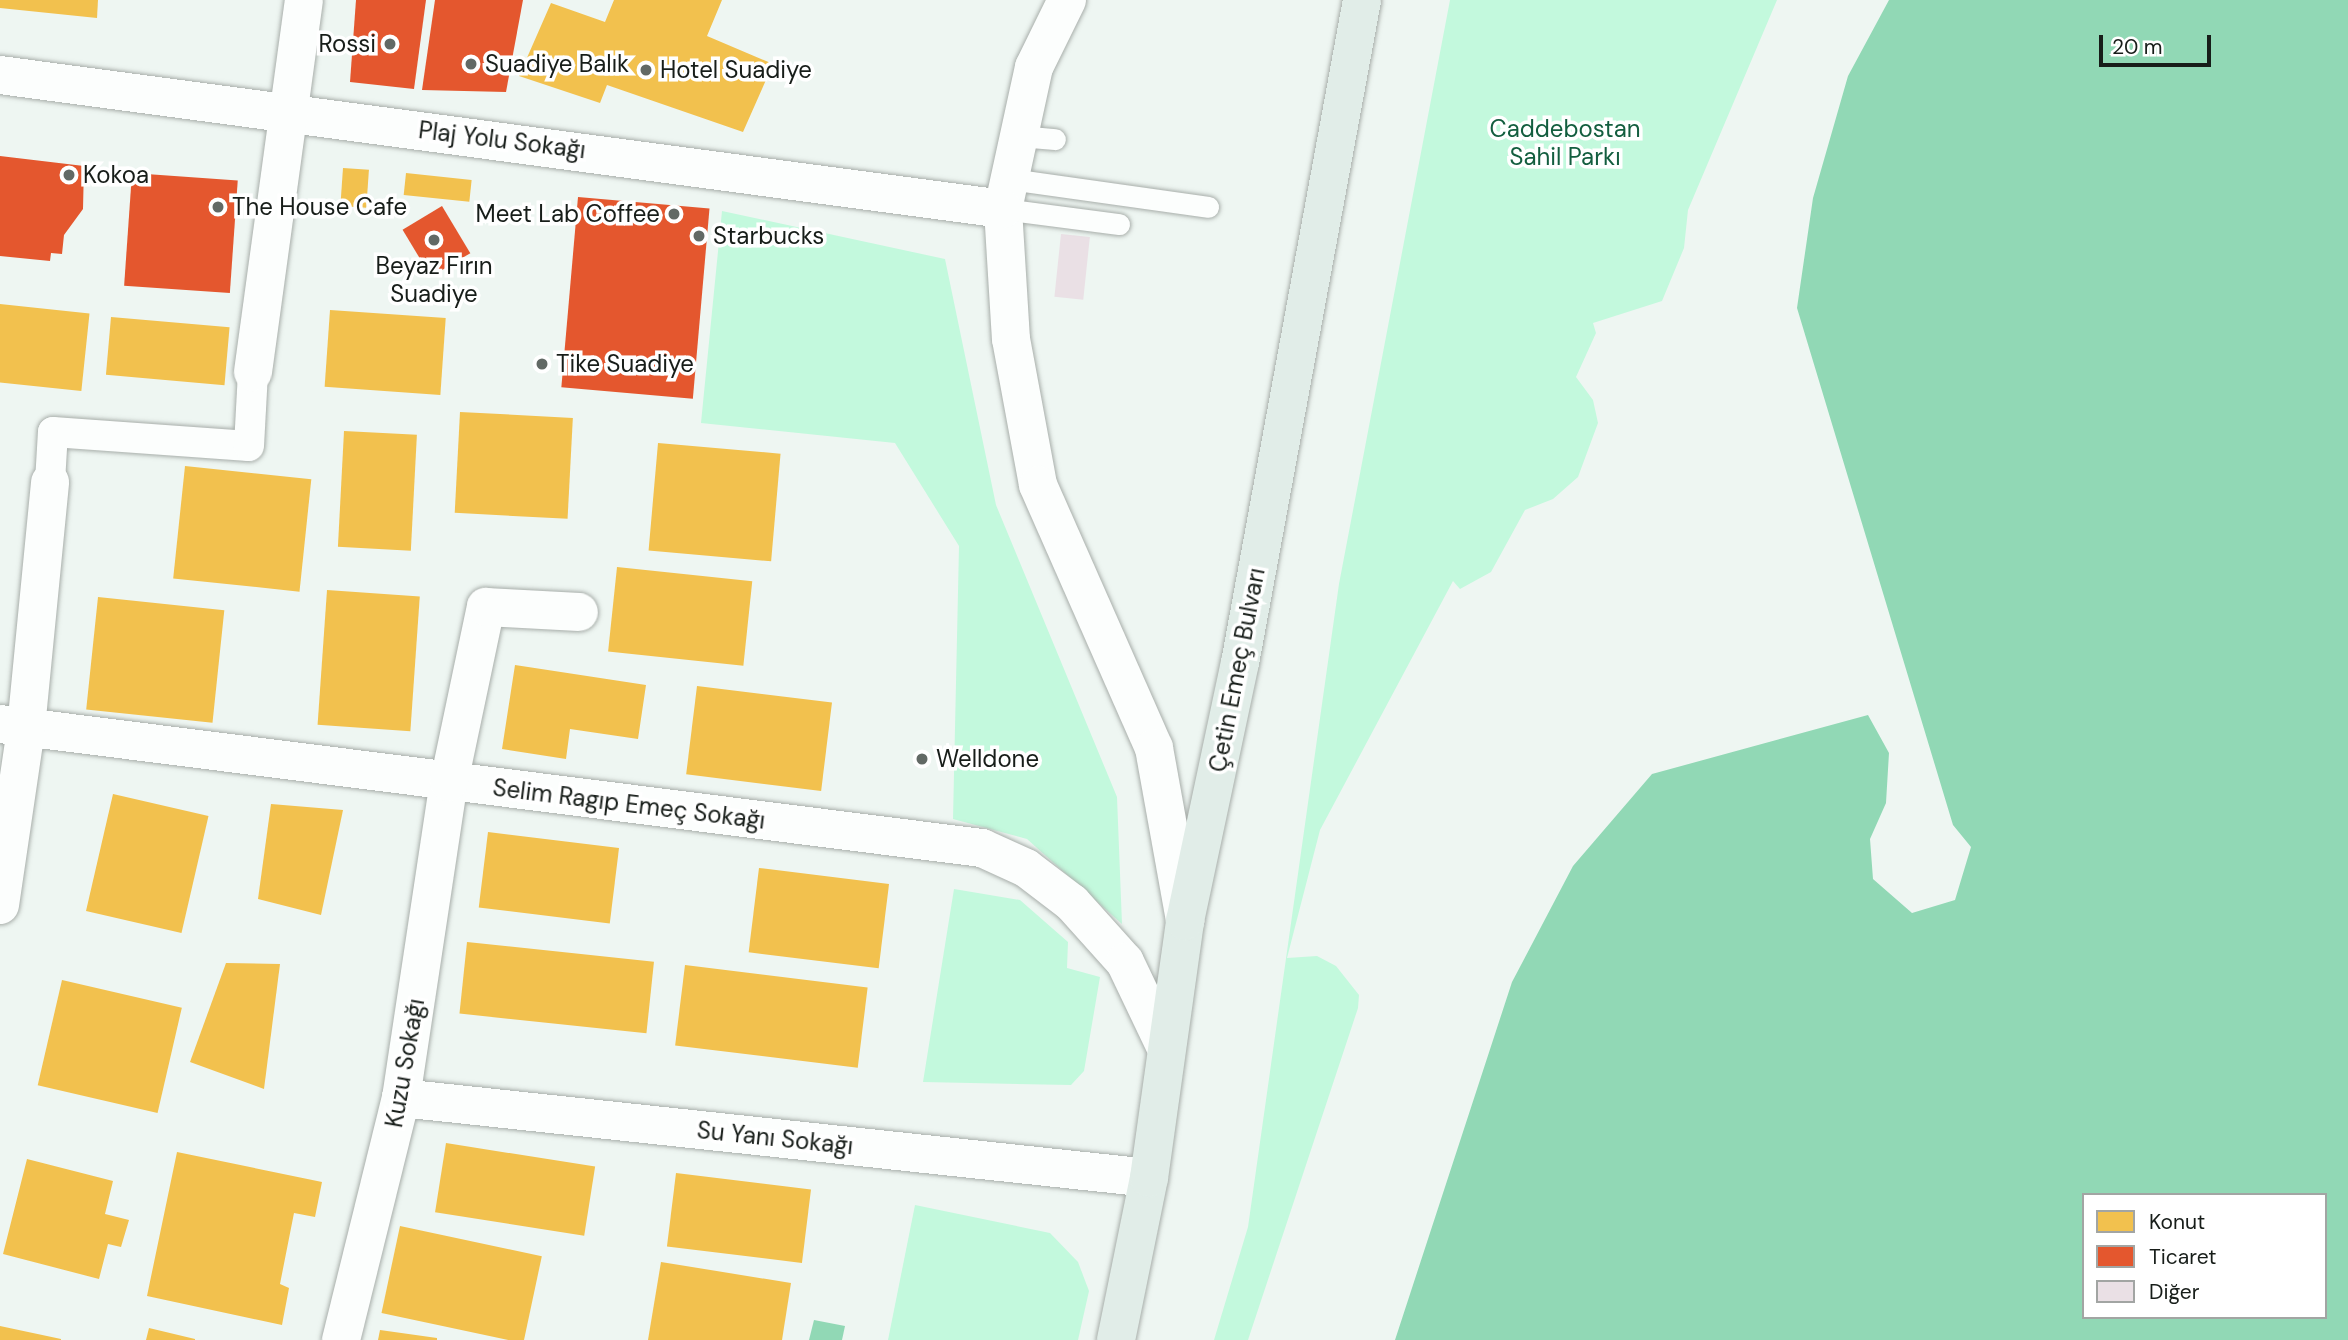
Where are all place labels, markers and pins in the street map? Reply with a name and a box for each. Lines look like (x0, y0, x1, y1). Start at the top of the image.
place label: Rossi (318, 30, 376, 58)
marker: Rossi (382, 36, 398, 52)
place label: Suadiye Balık (485, 50, 629, 78)
marker: Suadiye Balık (463, 56, 479, 72)
place label: Hotel Suadiye (660, 56, 812, 84)
marker: Hotel Suadiye (638, 62, 654, 78)
place label: Kokoa (83, 161, 149, 189)
marker: Kokoa (61, 167, 77, 183)
place label: The House Cafe (232, 193, 407, 221)
marker: The House Cafe (210, 199, 226, 215)
place label: Meet Lab Coffee (476, 200, 660, 228)
marker: Meet Lab Coffee (666, 206, 682, 222)
place label: Starbucks (713, 222, 824, 250)
marker: Starbucks (691, 228, 707, 244)
marker: Beyaz Fırın Suadiye (426, 232, 442, 248)
place label: Beyaz Fırın Suadiye (376, 252, 492, 308)
place label: Tike Suadiye (556, 350, 694, 378)
marker: Tike Suadiye (534, 356, 550, 372)
place label: Welldone (936, 745, 1039, 773)
marker: Welldone (914, 751, 930, 767)

